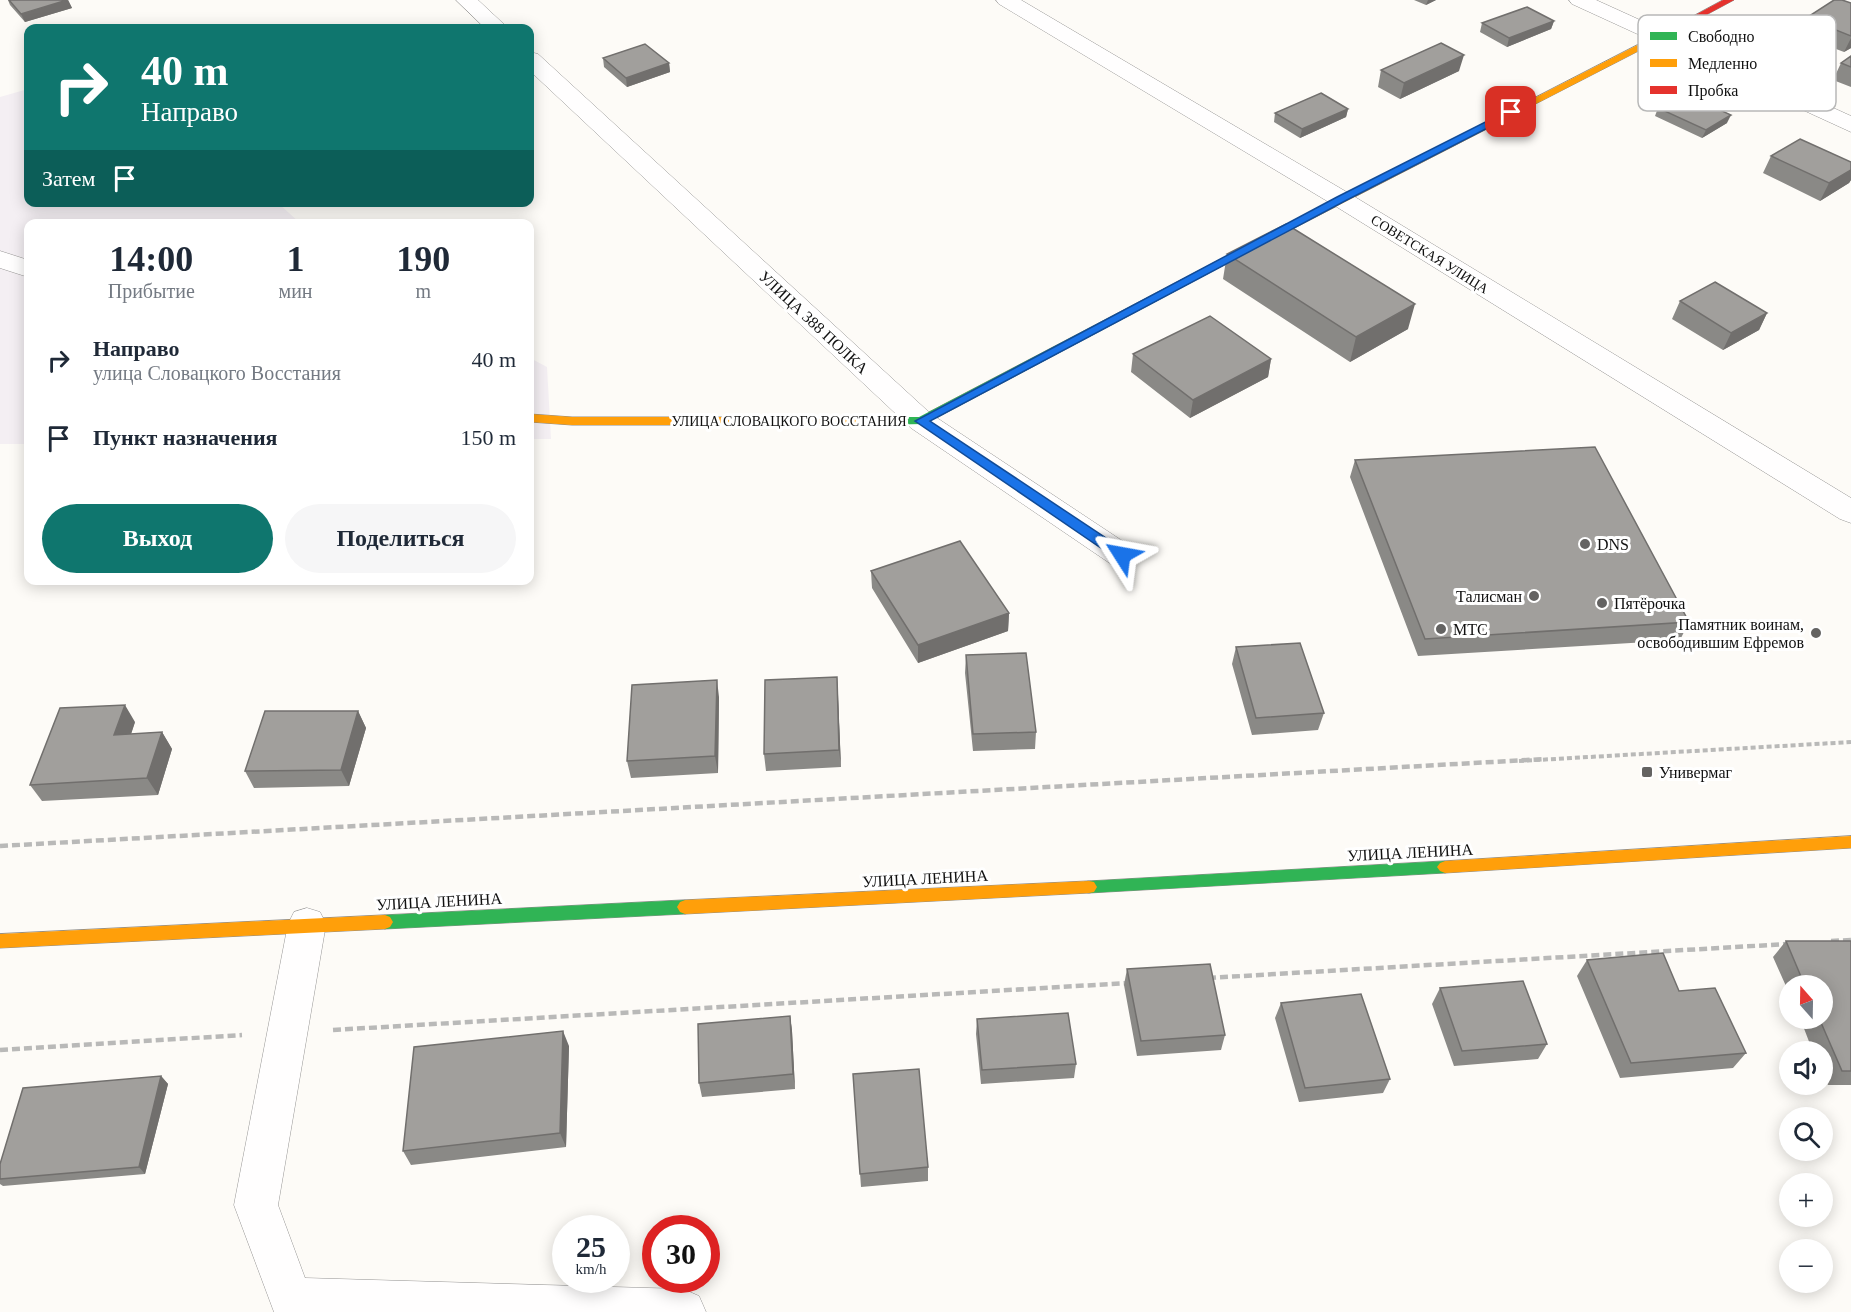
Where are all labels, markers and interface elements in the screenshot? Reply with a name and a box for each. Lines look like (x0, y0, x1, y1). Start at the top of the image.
legend (1638, 15, 1836, 111)
text: Свободно (1688, 28, 1755, 46)
icon: right (42, 48, 120, 126)
text: 40 m (141, 48, 229, 94)
text: Медленно (1688, 55, 1757, 73)
text: Пробка (1688, 82, 1738, 100)
pin (1485, 86, 1536, 137)
icon: arrive (1494, 95, 1527, 128)
text: Направо (141, 97, 238, 127)
icon: arrive (108, 162, 141, 195)
text: Затем (42, 166, 96, 191)
street label: СОВЕТСКАЯ УЛИЦА (1368, 212, 1492, 297)
text: 14:00 (109, 239, 193, 279)
text: 1 (287, 239, 305, 279)
text: 190 (396, 239, 450, 279)
street label: УЛИЦА 388 ПОЛКА (755, 268, 872, 378)
text: Прибытие (108, 280, 195, 302)
text: мин (279, 280, 313, 302)
text: m (415, 280, 431, 302)
text: Направо (93, 336, 179, 361)
icon: right (42, 344, 75, 377)
text: 40 m (471, 347, 516, 372)
text: улица Словацкого Восстания (93, 362, 341, 384)
street label: УЛИЦА СЛОВАЦКОГО ВОССТАНИЯ (671, 414, 907, 429)
icon: arrive (42, 422, 75, 455)
text: Пункт назначения (93, 425, 278, 450)
text: 150 m (460, 425, 516, 450)
button: Выход (42, 504, 273, 573)
button: Поделиться (285, 504, 516, 573)
position arrow (1090, 523, 1154, 587)
place label: DNS (1597, 536, 1629, 553)
marker: DNS (1578, 537, 1592, 551)
place label: Талисман (1456, 588, 1522, 605)
marker: Талисман (1527, 589, 1541, 603)
place label: Пятёрочка (1614, 595, 1685, 613)
marker: Пятёрочка (1595, 596, 1609, 610)
place label: Памятник воинам, освободившим Ефремов (1637, 616, 1804, 652)
place label: МТС (1453, 621, 1488, 638)
marker: МТС (1434, 622, 1448, 636)
marker: Памятник воинам, освободившим Ефремов (1809, 626, 1823, 640)
place label: Универмаг (1659, 764, 1732, 782)
marker: Универмаг (1640, 765, 1654, 779)
street label: УЛИЦА ЛЕНИНА (1347, 841, 1474, 865)
street label: УЛИЦА ЛЕНИНА (862, 867, 989, 891)
street label: УЛИЦА ЛЕНИНА (376, 890, 503, 914)
north arrow (1779, 975, 1833, 1029)
map controls (1779, 975, 1833, 1293)
button: sound (1779, 1041, 1833, 1095)
button: search (1779, 1107, 1833, 1161)
button: + (1779, 1173, 1833, 1227)
speed limit sign: 30 (642, 1215, 720, 1293)
text: 25 (576, 1230, 606, 1263)
button: − (1779, 1239, 1833, 1293)
text: km/h (576, 1261, 606, 1277)

